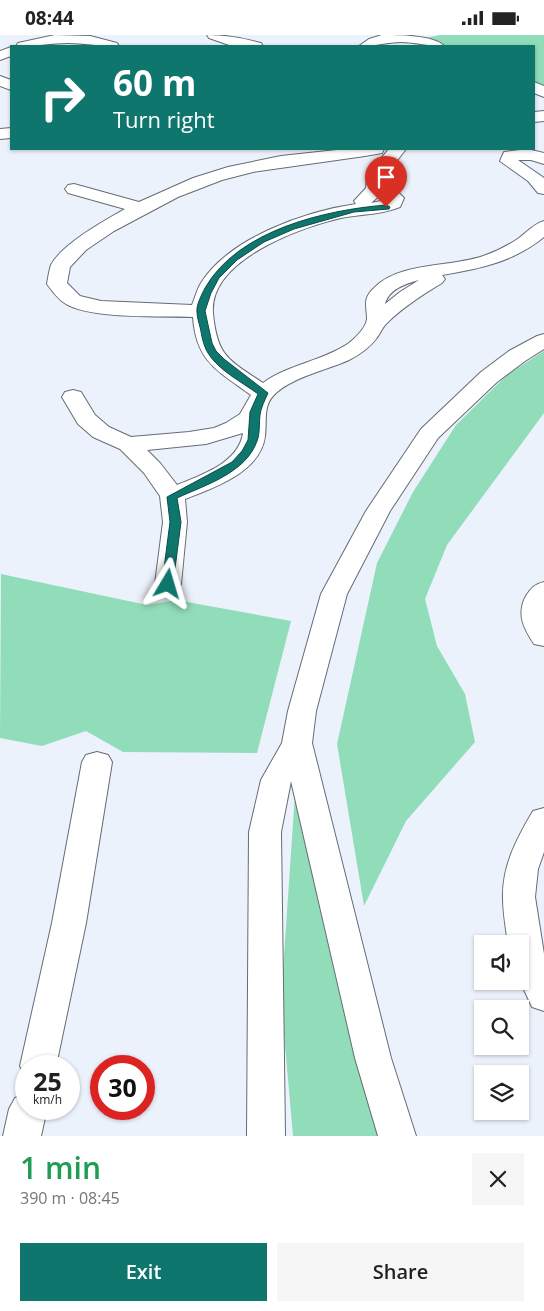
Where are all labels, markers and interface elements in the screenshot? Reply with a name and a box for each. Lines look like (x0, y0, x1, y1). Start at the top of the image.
text: 08:44 (25, 5, 74, 31)
text: 60 m (113, 59, 196, 106)
icon: right (30, 65, 95, 130)
text: Turn right (113, 104, 215, 134)
pin (365, 156, 407, 207)
icon: arrive (372, 163, 400, 191)
position arrow (141, 557, 193, 609)
map controls (474, 935, 529, 1120)
button: sound (474, 935, 529, 990)
button: search (474, 1000, 529, 1055)
speed limit sign: 30 (90, 1055, 155, 1120)
text: 25 (33, 1064, 62, 1098)
button: layers (474, 1065, 529, 1120)
text: km/h (33, 1091, 62, 1108)
text: 1 min (20, 1147, 101, 1188)
button: close (472, 1153, 524, 1205)
text: 390 m · 08:45 (20, 1187, 120, 1209)
button: Exit (20, 1243, 267, 1301)
button: Share (277, 1243, 524, 1301)

